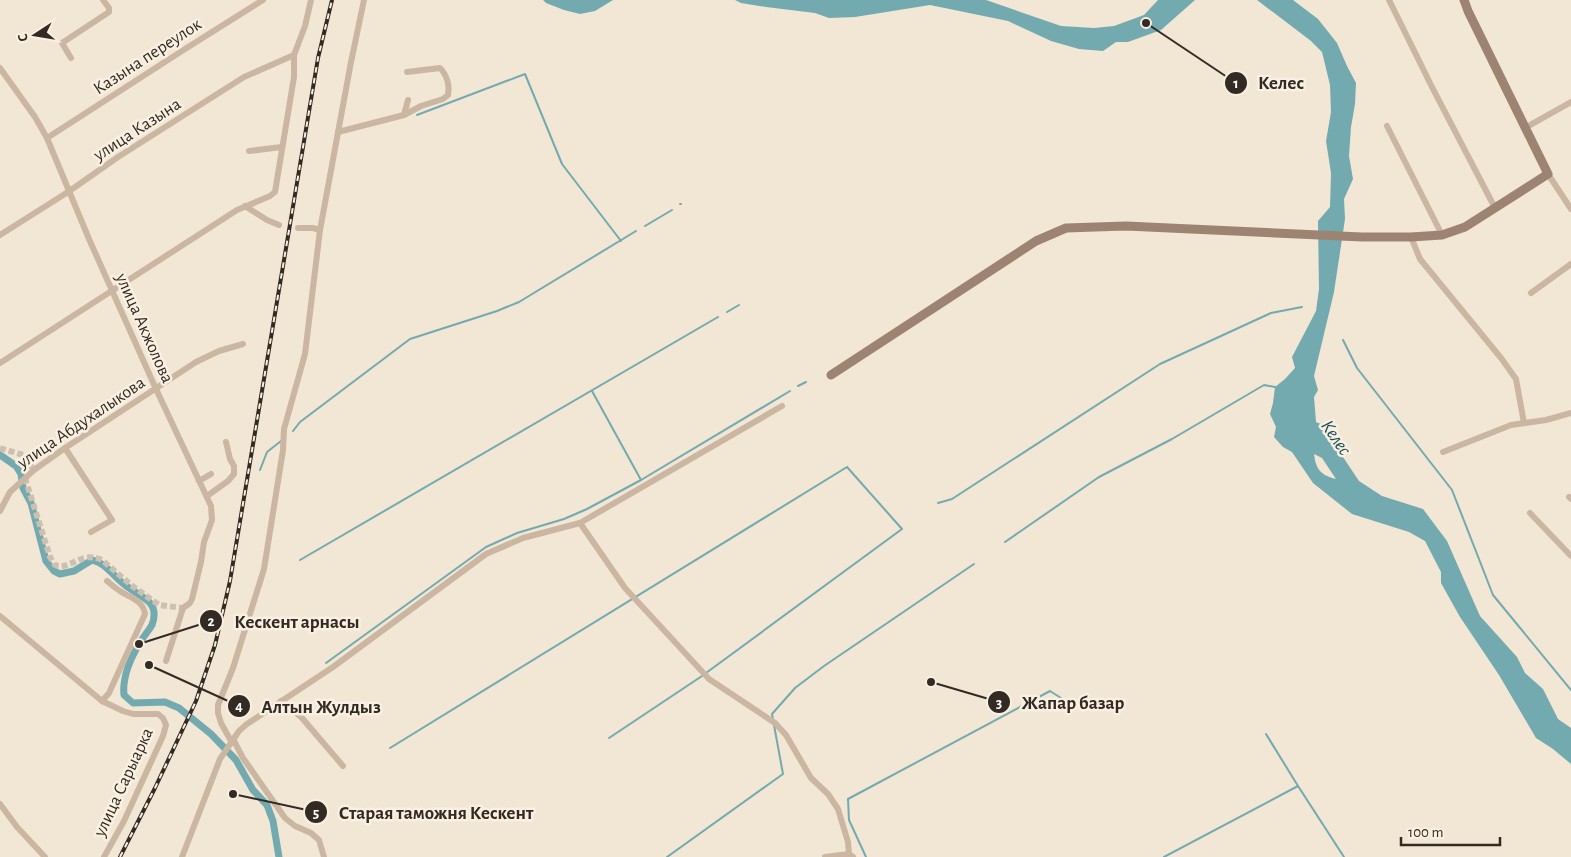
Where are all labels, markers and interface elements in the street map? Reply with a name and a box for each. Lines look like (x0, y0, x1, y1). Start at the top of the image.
north arrow (10, 10, 60, 60)
street label: Казына переулок (90, 15, 205, 98)
text: С (16, 32, 31, 43)
callout: Келес (1223, 66, 1315, 100)
text: Келес (1258, 74, 1304, 93)
text: 1 (1233, 76, 1239, 91)
street label: улица Казына (90, 95, 184, 165)
street label: улица Акжолова (111, 270, 176, 386)
street label: улица Абдухалыкова (13, 373, 149, 473)
water label: Келес (1317, 417, 1355, 459)
callout: Кескент арнасы (199, 604, 369, 638)
text: Кескент арнасы (234, 613, 360, 632)
text: 2 (207, 614, 215, 629)
callout: Жапар базар (987, 685, 1135, 719)
callout: Алтын Жулдыз (227, 689, 391, 723)
text: Жапар базар (1022, 694, 1125, 713)
text: 3 (996, 696, 1002, 711)
text: Алтын Жулдыз (261, 698, 381, 717)
text: 4 (235, 699, 243, 714)
street label: улица Сарыарка (90, 725, 157, 840)
callout: Старая таможня Кескент (303, 795, 543, 829)
text: Старая таможня Кескент (339, 804, 534, 823)
text: 5 (313, 806, 319, 821)
scale bar (1401, 814, 1500, 846)
text: 100 m (1408, 825, 1443, 840)

